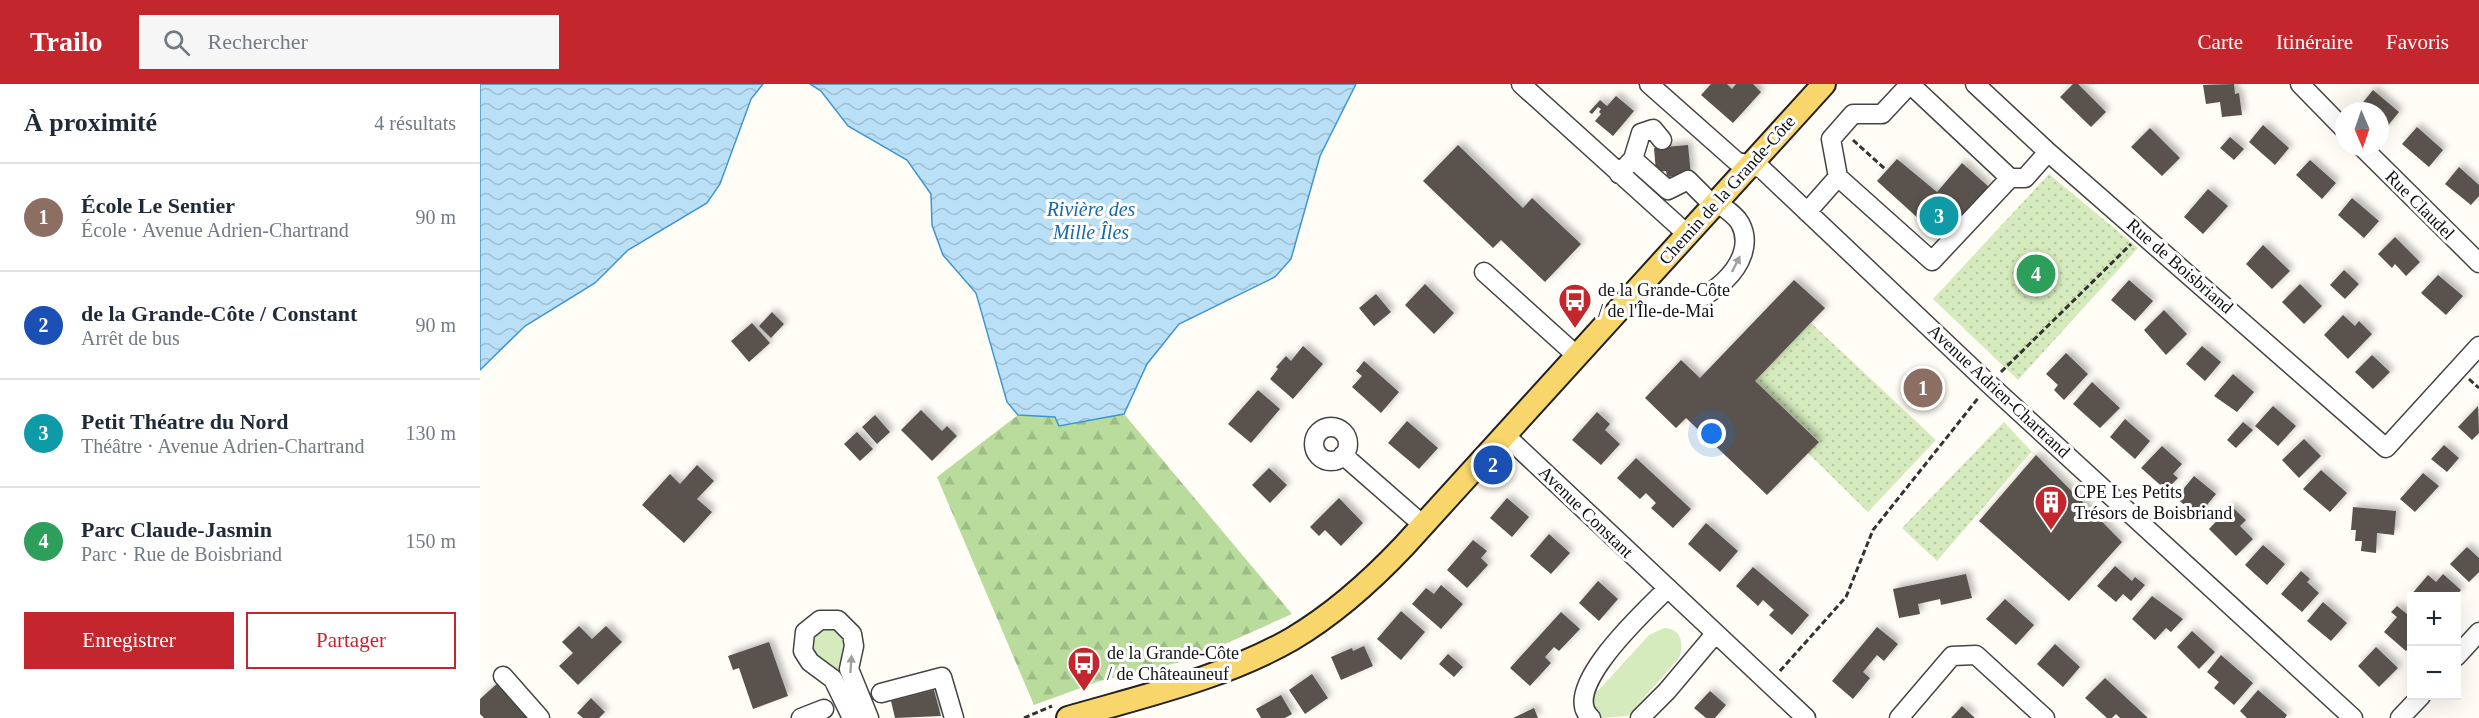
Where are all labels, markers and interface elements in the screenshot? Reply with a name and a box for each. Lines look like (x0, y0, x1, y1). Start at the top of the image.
search box (139, 15, 559, 69)
text: Trailo (30, 26, 103, 57)
icon: search (160, 26, 193, 59)
text: Rechercher (208, 29, 308, 54)
text: Carte (2198, 30, 2243, 54)
text: Itinéraire (2276, 30, 2353, 54)
text: Favoris (2386, 30, 2449, 54)
north arrow (2335, 102, 2389, 156)
text: À proximité (24, 108, 157, 137)
street label: Chemin de la Grande-Côte (1655, 111, 1799, 269)
text: 4 résultats (374, 112, 456, 134)
street label: Rue Claudel (2381, 166, 2459, 244)
text: École Le Sentier (81, 193, 235, 218)
pin: 3 (1920, 194, 1958, 238)
water label: Rivière des Mille Îles (1046, 198, 1136, 243)
text: 1 (39, 206, 49, 228)
text: 90 m (415, 206, 456, 228)
street label: Rue de Boisbriand (2123, 215, 2237, 317)
text: École · Avenue Adrien-Chartrand (81, 219, 349, 241)
pin: 4 (2016, 252, 2056, 297)
one-way arrow (1732, 255, 1741, 272)
place label: de la Grande-Côte / de l'Île-de-Mai (1598, 280, 1730, 321)
bus stop icon: de la Grande-Côte / de l'Île-de-Mai (1557, 282, 1593, 329)
text: de la Grande-Côte / Constant (81, 301, 357, 326)
text: 2 (39, 314, 49, 336)
text: 90 m (415, 314, 456, 336)
street label: Avenue Adrien-Chartrand (1924, 320, 2074, 462)
text: Arrêt de bus (81, 327, 180, 349)
pin: 1 (1904, 366, 1942, 410)
text: Petit Théatre du Nord (81, 409, 289, 434)
your location (1697, 419, 1726, 448)
text: 3 (39, 422, 49, 444)
text: 130 m (405, 422, 456, 444)
text: Théâtre · Avenue Adrien-Chartrand (81, 435, 364, 457)
pin: 2 (1474, 442, 1512, 488)
street label: Avenue Constant (1535, 462, 1637, 562)
place label: CPE Les Petits Trésors de Boisbriand (2074, 482, 2232, 523)
building icon: CPE Les Petits Trésors de Boisbriand (2033, 484, 2069, 531)
text: Parc Claude-Jasmin (81, 517, 272, 542)
text: 4 (39, 530, 49, 552)
text: 150 m (405, 530, 456, 552)
text: Parc · Rue de Boisbriand (81, 543, 282, 565)
map controls (2407, 592, 2461, 700)
button: + (2407, 592, 2461, 646)
button: Enregistrer (24, 612, 234, 669)
button: Partager (246, 612, 456, 669)
place label: de la Grande-Côte / de Châteauneuf (1107, 643, 1239, 684)
bus stop icon: de la Grande-Côte / de Châteauneuf (1066, 645, 1102, 692)
button: − (2407, 646, 2461, 700)
one-way arrow (846, 654, 856, 673)

